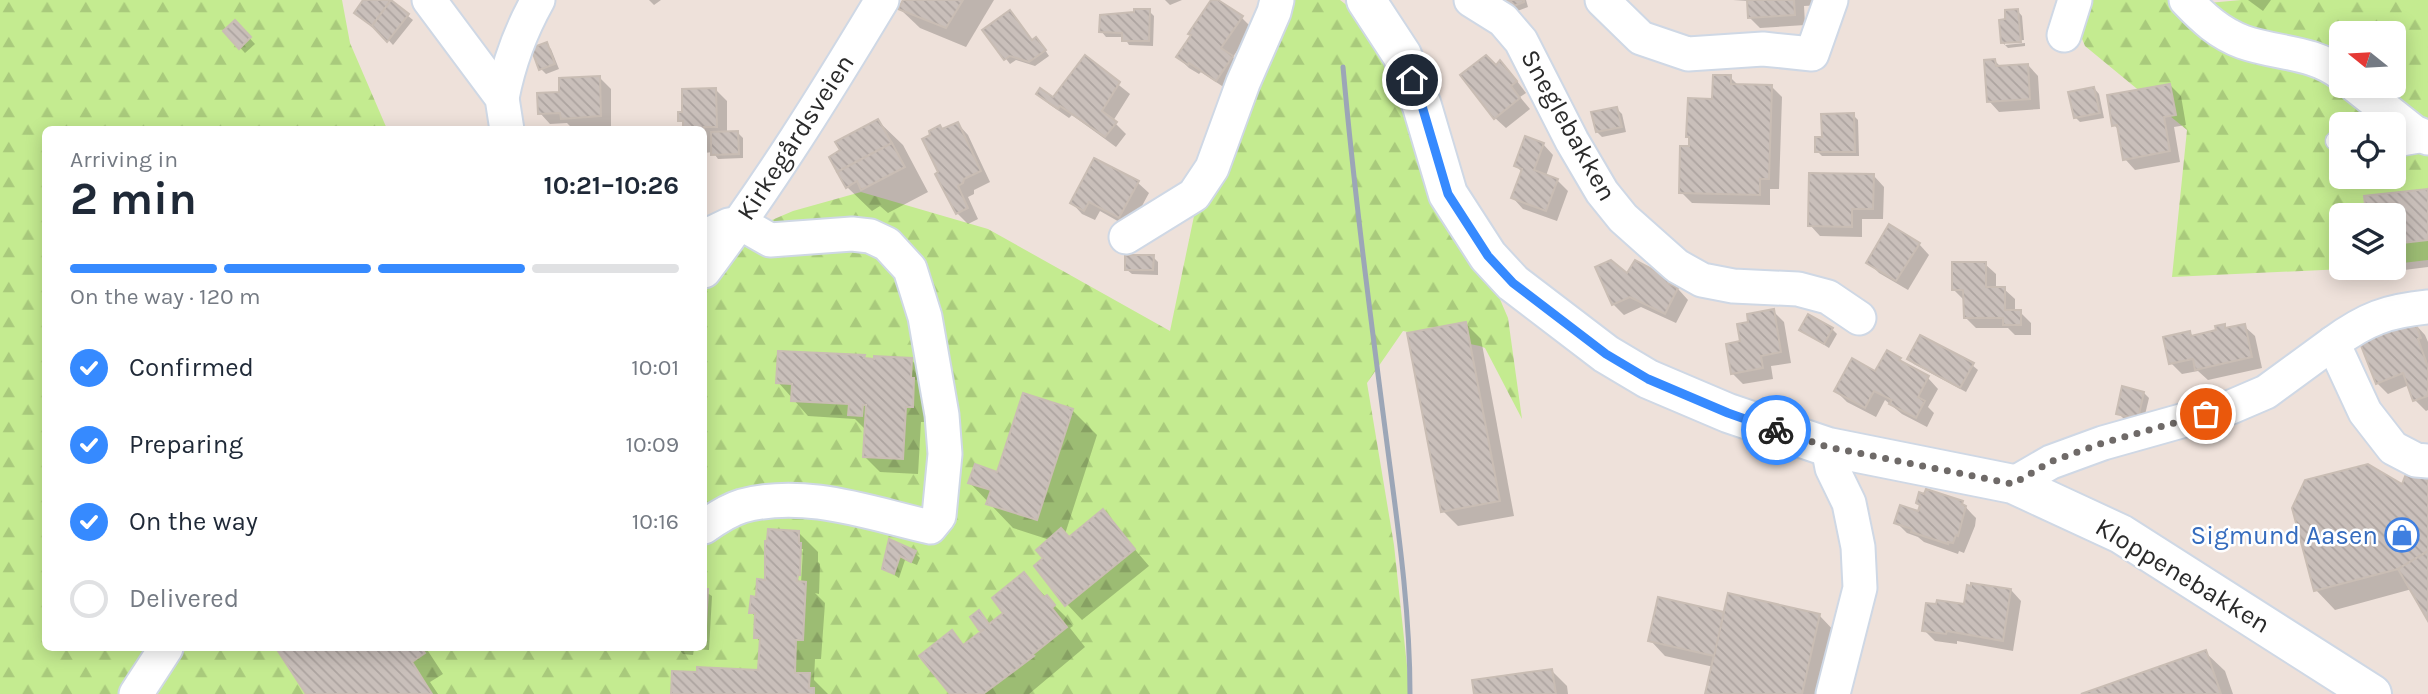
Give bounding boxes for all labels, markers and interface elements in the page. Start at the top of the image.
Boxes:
north arrow [2329,21,2406,98]
map controls [2329,21,2406,280]
street label: Sneglebakken [1514,44,1623,206]
street label: Kirkegårdsveien [730,48,861,226]
pin [1382,50,1442,110]
icon: home [1393,61,1431,99]
button: locate [2329,112,2406,189]
text: Arriving in [70,146,178,173]
text: 10:21–10:26 [543,170,679,201]
text: 2 min [70,172,197,226]
button: layers [2329,203,2406,280]
text: On the way · 120 m [70,283,261,310]
icon: check [70,349,108,387]
text: Confirmed [129,352,254,383]
text: 10:01 [631,354,679,381]
pin [2176,384,2236,444]
courier [1741,395,1811,465]
icon: bag [2187,395,2225,433]
icon: bike [1757,411,1795,449]
icon: check [70,426,108,464]
text: Preparing [129,429,243,460]
text: 10:09 [625,431,679,458]
icon: check [70,503,108,541]
text: On the way [129,506,258,537]
text: 10:16 [632,508,679,535]
street label: Kloppenebakken [2090,511,2276,640]
shop icon: Sigmund Aasen [2383,516,2421,554]
place label: Sigmund Aasen [2191,520,2378,551]
text: Delivered [129,583,239,614]

